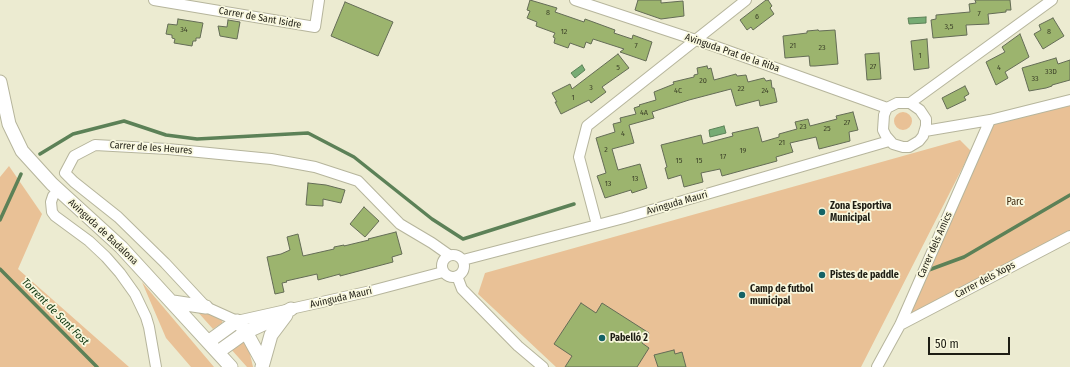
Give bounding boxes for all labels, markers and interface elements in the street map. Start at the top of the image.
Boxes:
street label: Carrer de Sant Isidre [218,5,302,31]
house number: 8 [546,8,550,18]
house number: 7 [977,9,981,19]
house number: 6 [755,12,759,22]
house number: 3,5 [944,22,954,32]
house number: 34 [180,25,188,35]
house number: 12 [561,27,567,37]
house number: 8 [1047,27,1051,37]
street label: Avinguda Prat de la Riba [683,31,781,75]
house number: 7 [634,41,638,51]
house number: 21 [790,41,796,51]
house number: 23 [818,43,826,53]
house number: 1 [918,51,922,61]
house number: 27 [870,62,876,72]
house number: 5 [616,63,620,73]
house number: 4 [997,63,1001,73]
house number: 33D [1045,67,1057,77]
house number: 33 [1031,74,1039,84]
house number: 20 [699,76,707,86]
house number: 3 [589,83,593,93]
house number: 22 [737,84,745,94]
house number: 4C [674,86,682,96]
house number: 24 [761,86,769,96]
house number: 1 [571,93,575,103]
house number: 4A [640,108,648,118]
house number: 27 [844,118,850,128]
house number: 23 [799,122,807,132]
house number: 25 [823,124,831,134]
house number: 4 [621,129,625,139]
house number: 21 [779,138,785,148]
street label: Carrer de les Heures [109,139,193,157]
house number: 2 [604,145,608,155]
house number: 19 [739,146,747,156]
house number: 17 [720,152,726,162]
house number: 15 [676,156,682,166]
house number: 15 [696,156,702,166]
house number: 13 [632,174,638,184]
house number: 13 [605,179,611,189]
street label: Avinguda Mauri [645,189,709,217]
park label: Parc [1006,196,1024,208]
street label: Avinguda de Badalona [66,197,140,267]
place label: Zona Esportiva Municipal [830,200,891,224]
marker: Zona Esportiva Municipal [817,207,827,217]
street label: Carrer dels Amics [915,210,955,280]
street label: Carrer dels Xops [953,259,1017,301]
place label: Pistes de paddle [830,269,899,281]
marker: Pistes de paddle [817,270,827,280]
water label: Torrent de Sant Fost [19,276,91,348]
place label: Camp de futbol municipal [750,283,813,306]
street label: Avinguda Mauri [309,285,373,311]
marker: Camp de futbol municipal [737,290,747,300]
scale bar [930,329,1012,355]
place label: Pabelló 2 [610,332,648,344]
marker: Pabelló 2 [597,333,607,343]
text: 50 m [935,337,959,351]

